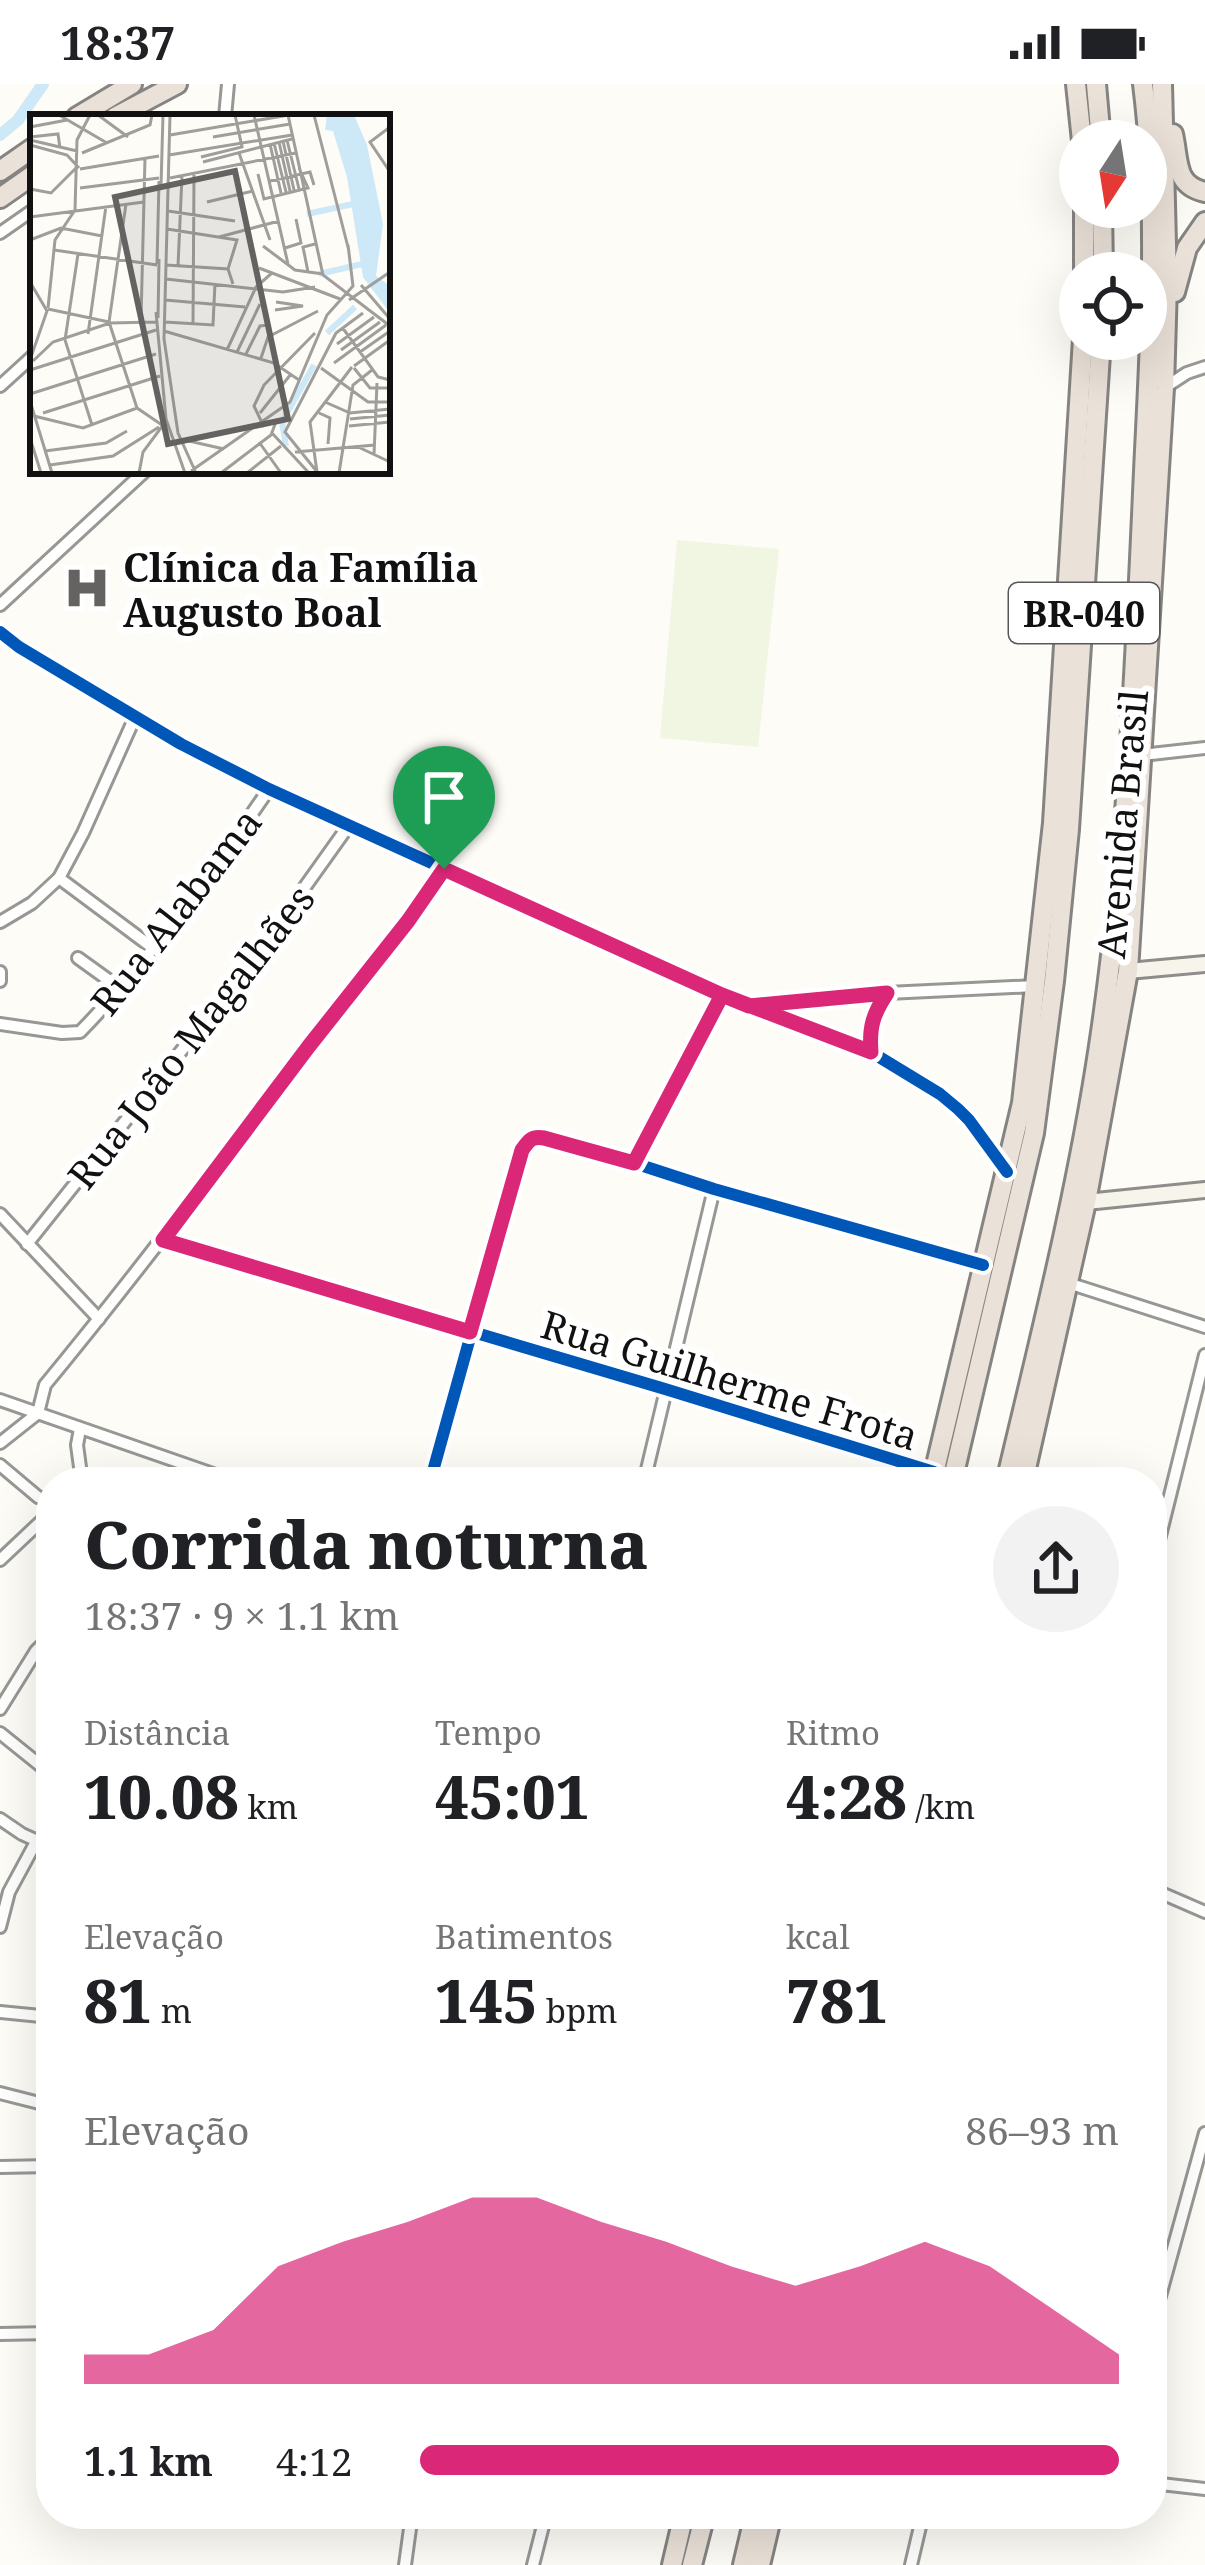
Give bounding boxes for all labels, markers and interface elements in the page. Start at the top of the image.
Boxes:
text: 18:37 [60,12,175,73]
inset map [30,114,390,474]
north arrow [1059,120,1167,228]
map controls [1059,120,1167,360]
button: locate [1059,252,1167,360]
place label: Clínica da Família Augusto Boal [123,540,478,638]
hospital icon: Clínica da Família Augusto Boal [62,563,112,613]
road number: BR-040 [1009,583,1159,643]
street label: Avenida Brasil [1083,687,1159,961]
pin [393,746,495,869]
icon: arrive [411,764,477,830]
street label: Rua Alabama [78,797,272,1025]
street label: Rua João Magalhães [55,873,325,1199]
street label: Rua Guilherme Frota [535,1296,925,1462]
text: Corrida noturna [84,1498,649,1588]
button: share [993,1506,1119,1632]
text: 18:37 · 9 × 1.1 km [84,1588,399,1641]
text: Distância [84,1710,230,1755]
text: Tempo [435,1710,542,1755]
text: Ritmo [786,1710,880,1755]
text: 10.08 [84,1755,239,1837]
text: 45:01 [435,1755,590,1837]
text: 4:28 [786,1755,907,1837]
text: km [239,1784,298,1829]
text: /km [907,1784,975,1829]
text: Elevação [84,1914,224,1959]
text: Batimentos [435,1914,613,1959]
text: kcal [786,1914,850,1959]
text: 81 [84,1959,152,2041]
text: 145 [435,1959,537,2041]
text: 781 [786,1959,888,2041]
text: m [152,1988,192,2033]
text: bpm [537,1988,617,2033]
text: Elevação [84,2103,249,2156]
text: 86–93 m [965,2103,1119,2156]
text: 1.1 km [84,2434,213,2487]
text: 4:12 [276,2434,353,2487]

